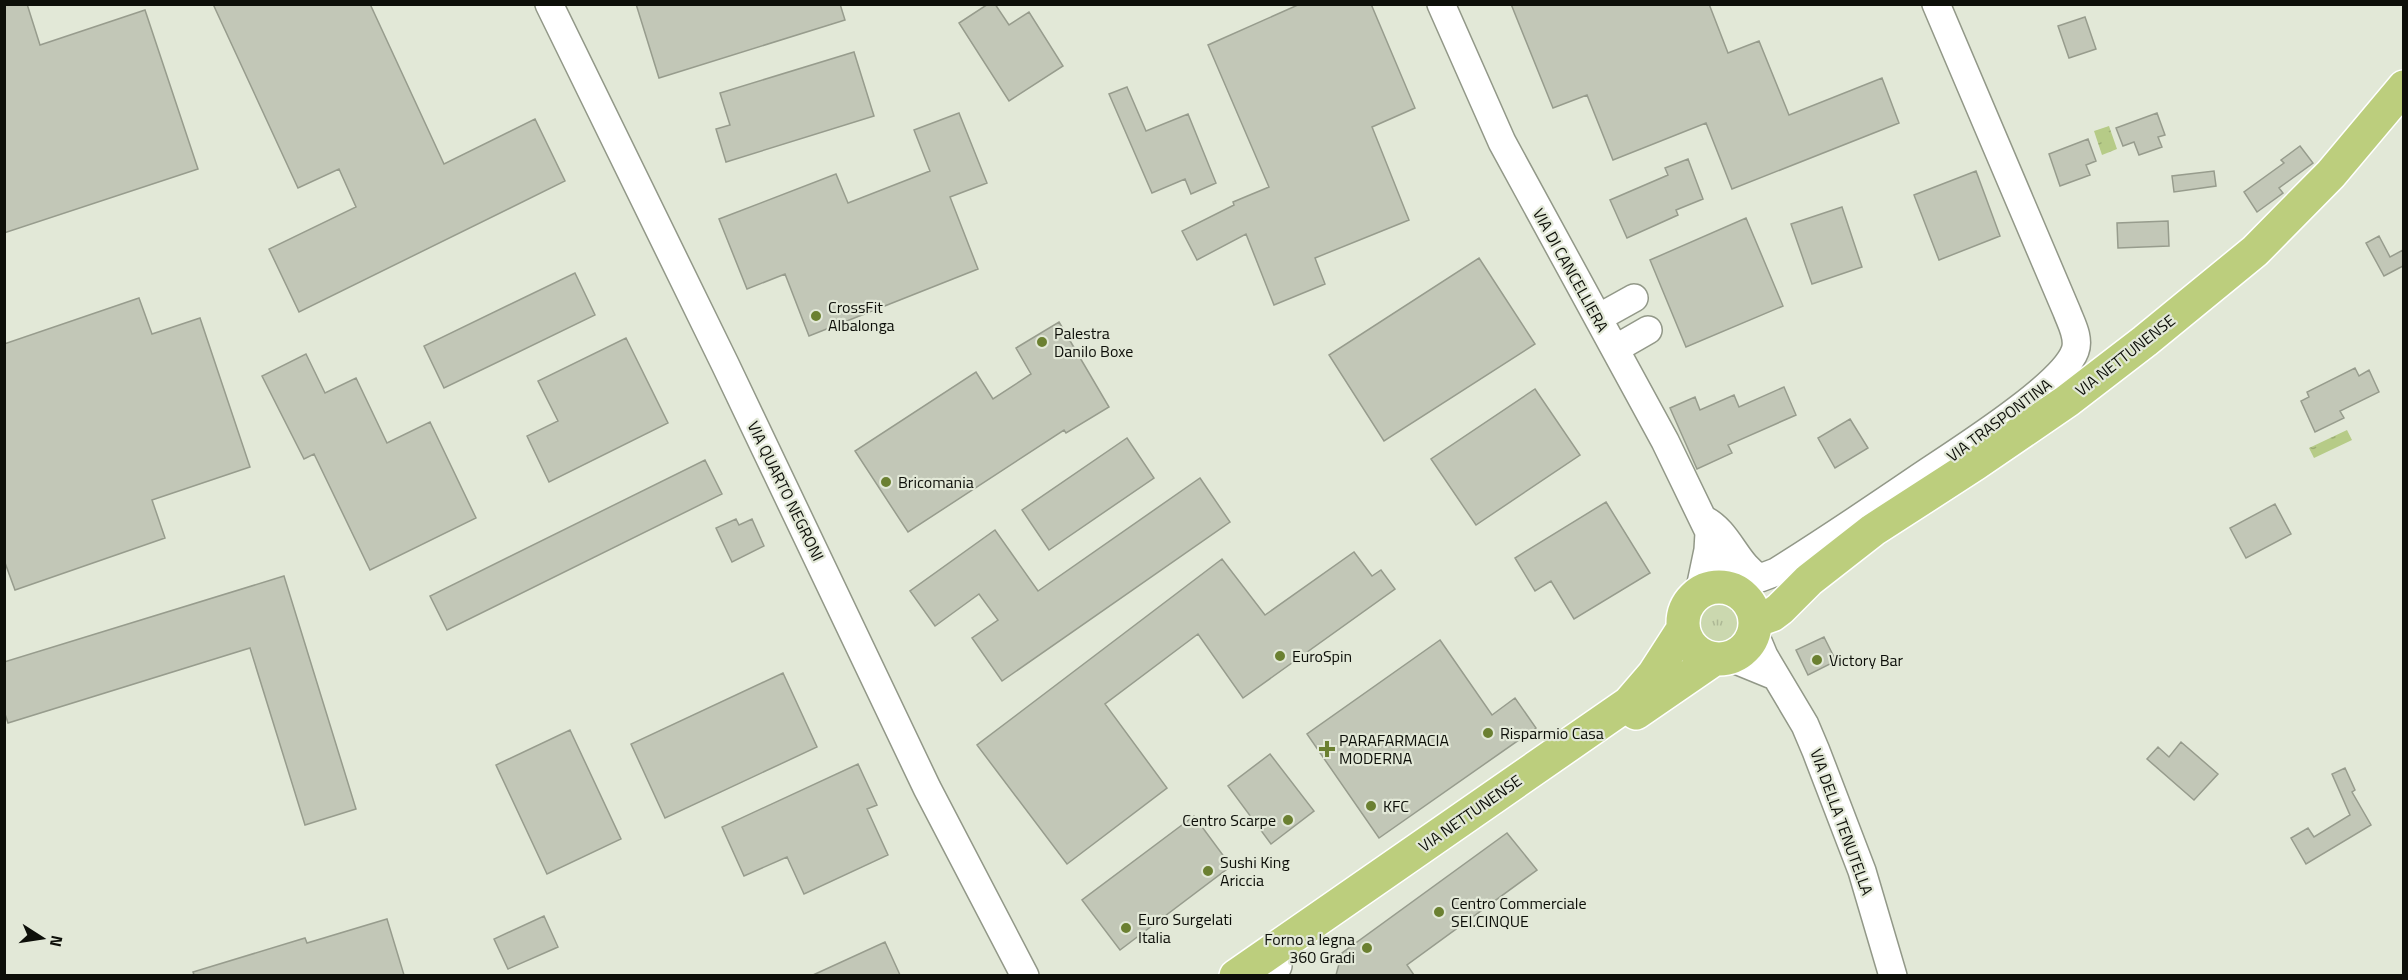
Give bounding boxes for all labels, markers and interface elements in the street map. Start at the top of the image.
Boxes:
street label: VIA DI CANCELLIERA [1527,204,1615,337]
place label: CrossFit Albalonga [828,295,895,337]
street label: VIA NETTUNENSE [2070,308,2180,402]
marker: CrossFit Albalonga [809,309,823,323]
place label: Palestra Danilo Boxe [1054,321,1133,363]
marker: Palestra Danilo Boxe [1035,335,1049,349]
street label: VIA TRASPONTINA [1941,372,2057,468]
street label: VIA QUARTO NEGRONI [742,417,830,565]
place label: Bricomania [898,470,974,494]
marker: Bricomania [879,475,893,489]
place label: EuroSpin [1292,644,1352,668]
place label: Victory Bar [1829,648,1904,672]
marker: EuroSpin [1273,649,1287,663]
marker: Victory Bar [1810,653,1824,667]
place label: Risparmio Casa [1500,721,1604,745]
marker: Risparmio Casa [1481,726,1495,740]
place label: PARAFARMACIA MODERNA [1339,728,1449,770]
marker: PARAFARMACIA MODERNA [1320,742,1334,756]
street label: VIA DELLA TENUTELLA [1804,745,1880,899]
street label: VIA NETTUNENSE [1414,768,1527,858]
place label: KFC [1383,794,1409,818]
marker: KFC [1364,799,1378,813]
place label: Centro Scarpe [1182,808,1276,832]
marker: Centro Scarpe [1281,813,1295,827]
place label: Sushi King Ariccia [1220,850,1290,892]
marker: Sushi King Ariccia [1201,864,1215,878]
place label: Centro Commerciale SEI.CINQUE [1451,891,1587,933]
marker: Centro Commerciale SEI.CINQUE [1432,905,1446,919]
place label: Euro Surgelati Italia [1138,907,1232,949]
north arrow [12,908,72,968]
marker: Euro Surgelati Italia [1119,921,1133,935]
place label: Forno a legna 360 Gradi [1264,927,1355,969]
text: N [44,933,70,949]
marker: Forno a legna 360 Gradi [1360,941,1374,955]

